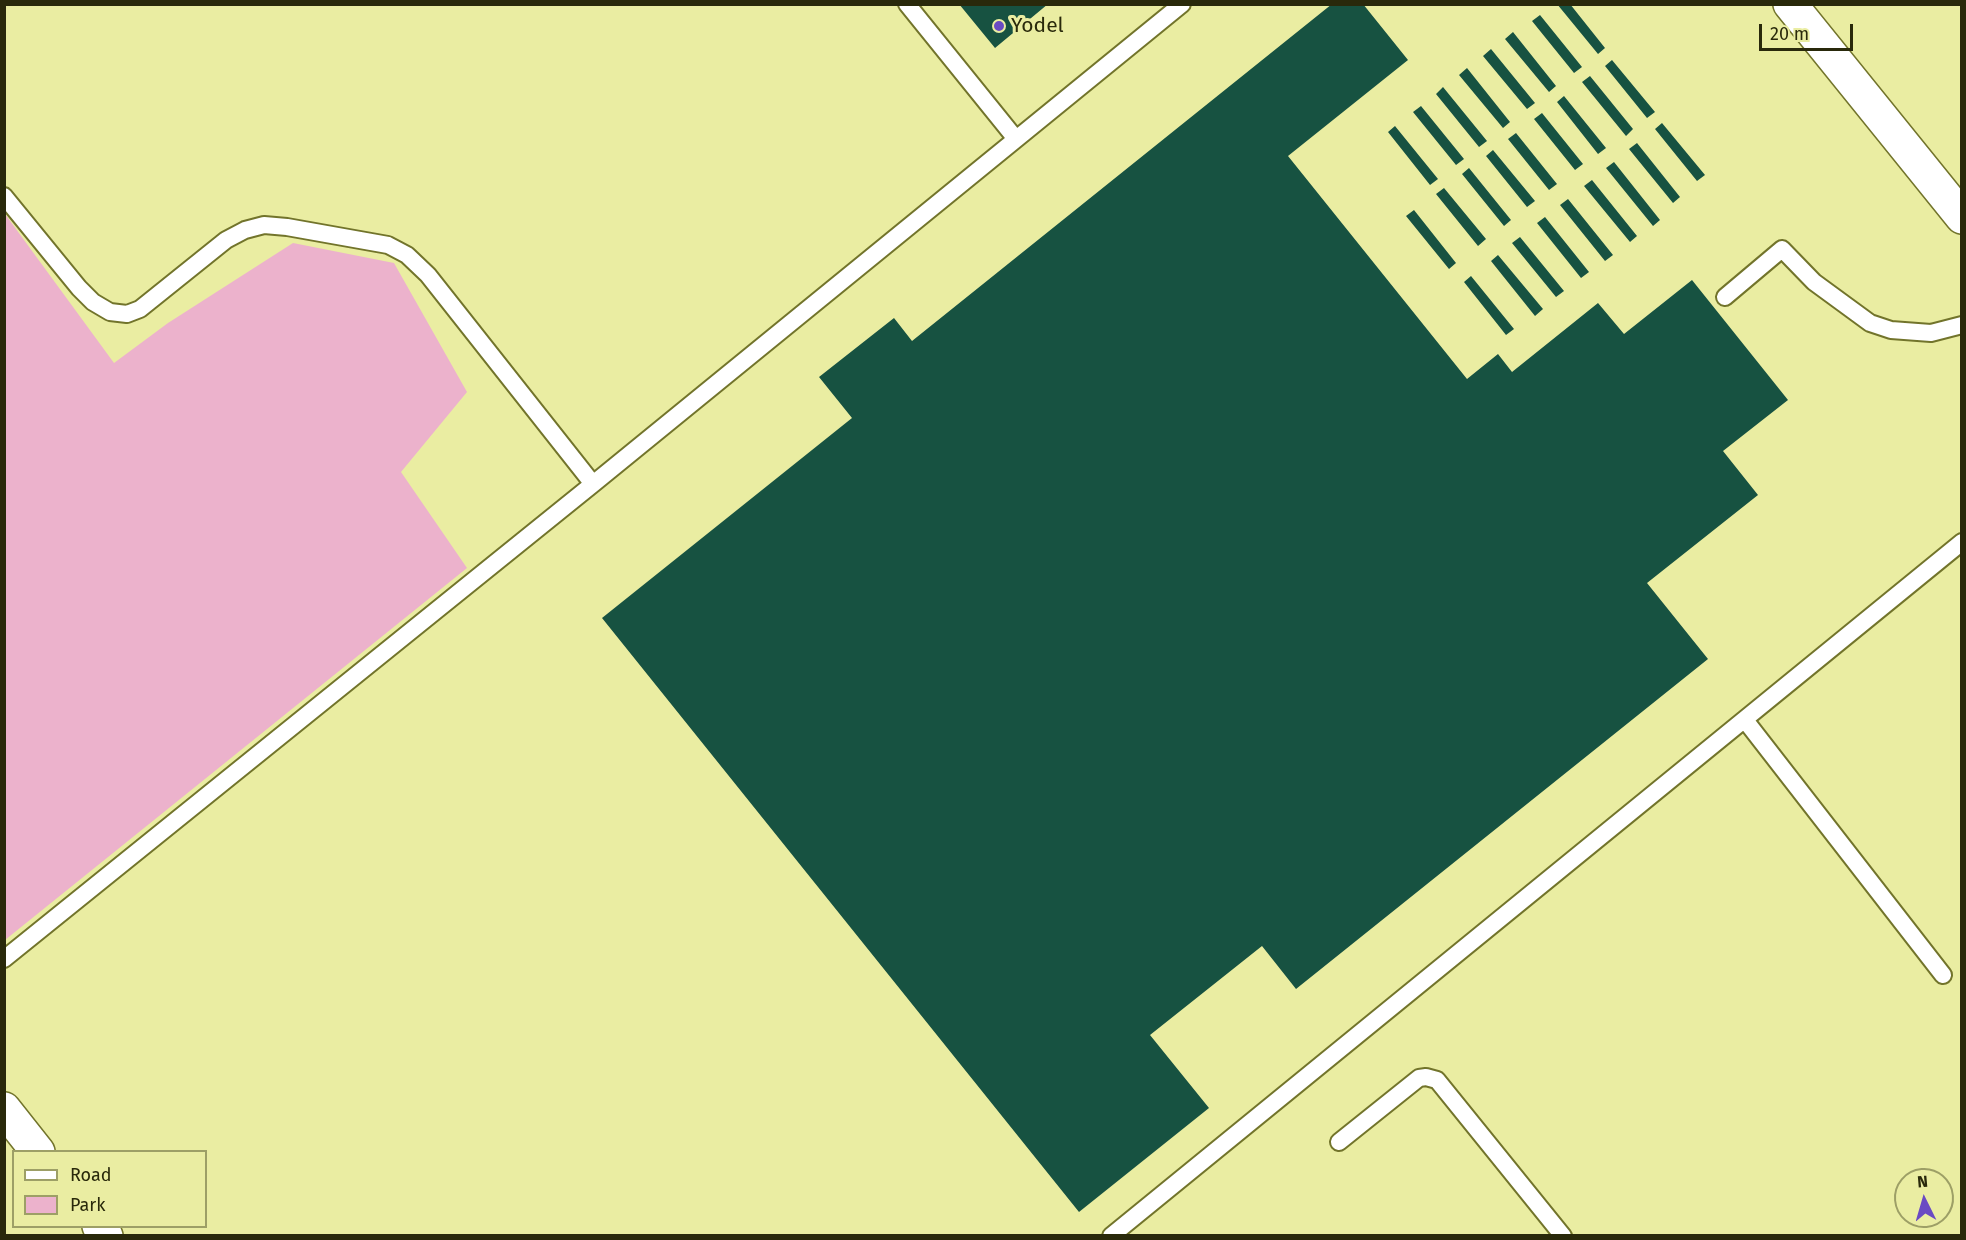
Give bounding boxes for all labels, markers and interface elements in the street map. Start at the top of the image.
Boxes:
scale bar [1762,12,1856,50]
place label: Yodel [1011,13,1064,39]
marker: Yodel [992,19,1006,33]
text: 20 m [1770,23,1809,45]
legend [12,1150,207,1228]
text: Road [70,1164,112,1186]
north arrow [1894,1168,1954,1228]
text: N [1916,1172,1929,1191]
text: Park [70,1194,105,1216]

